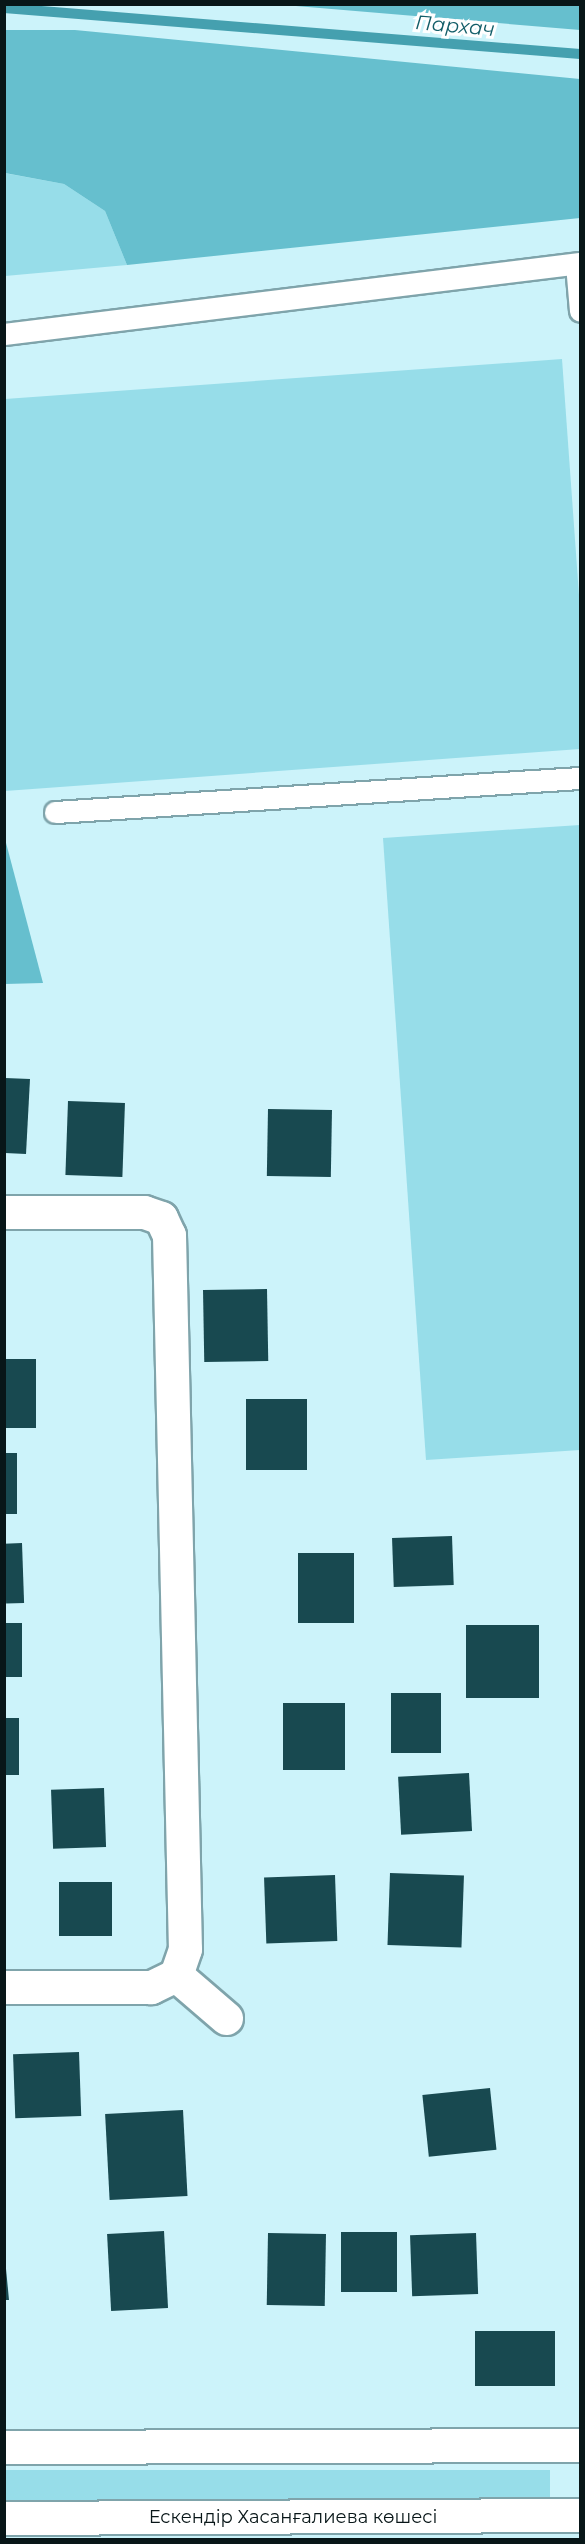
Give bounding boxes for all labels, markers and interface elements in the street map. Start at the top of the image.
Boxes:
water label: Пархач [414,11,496,41]
street label: Ескендір Хасанғалиева көшесі [149,2506,437,2528]

